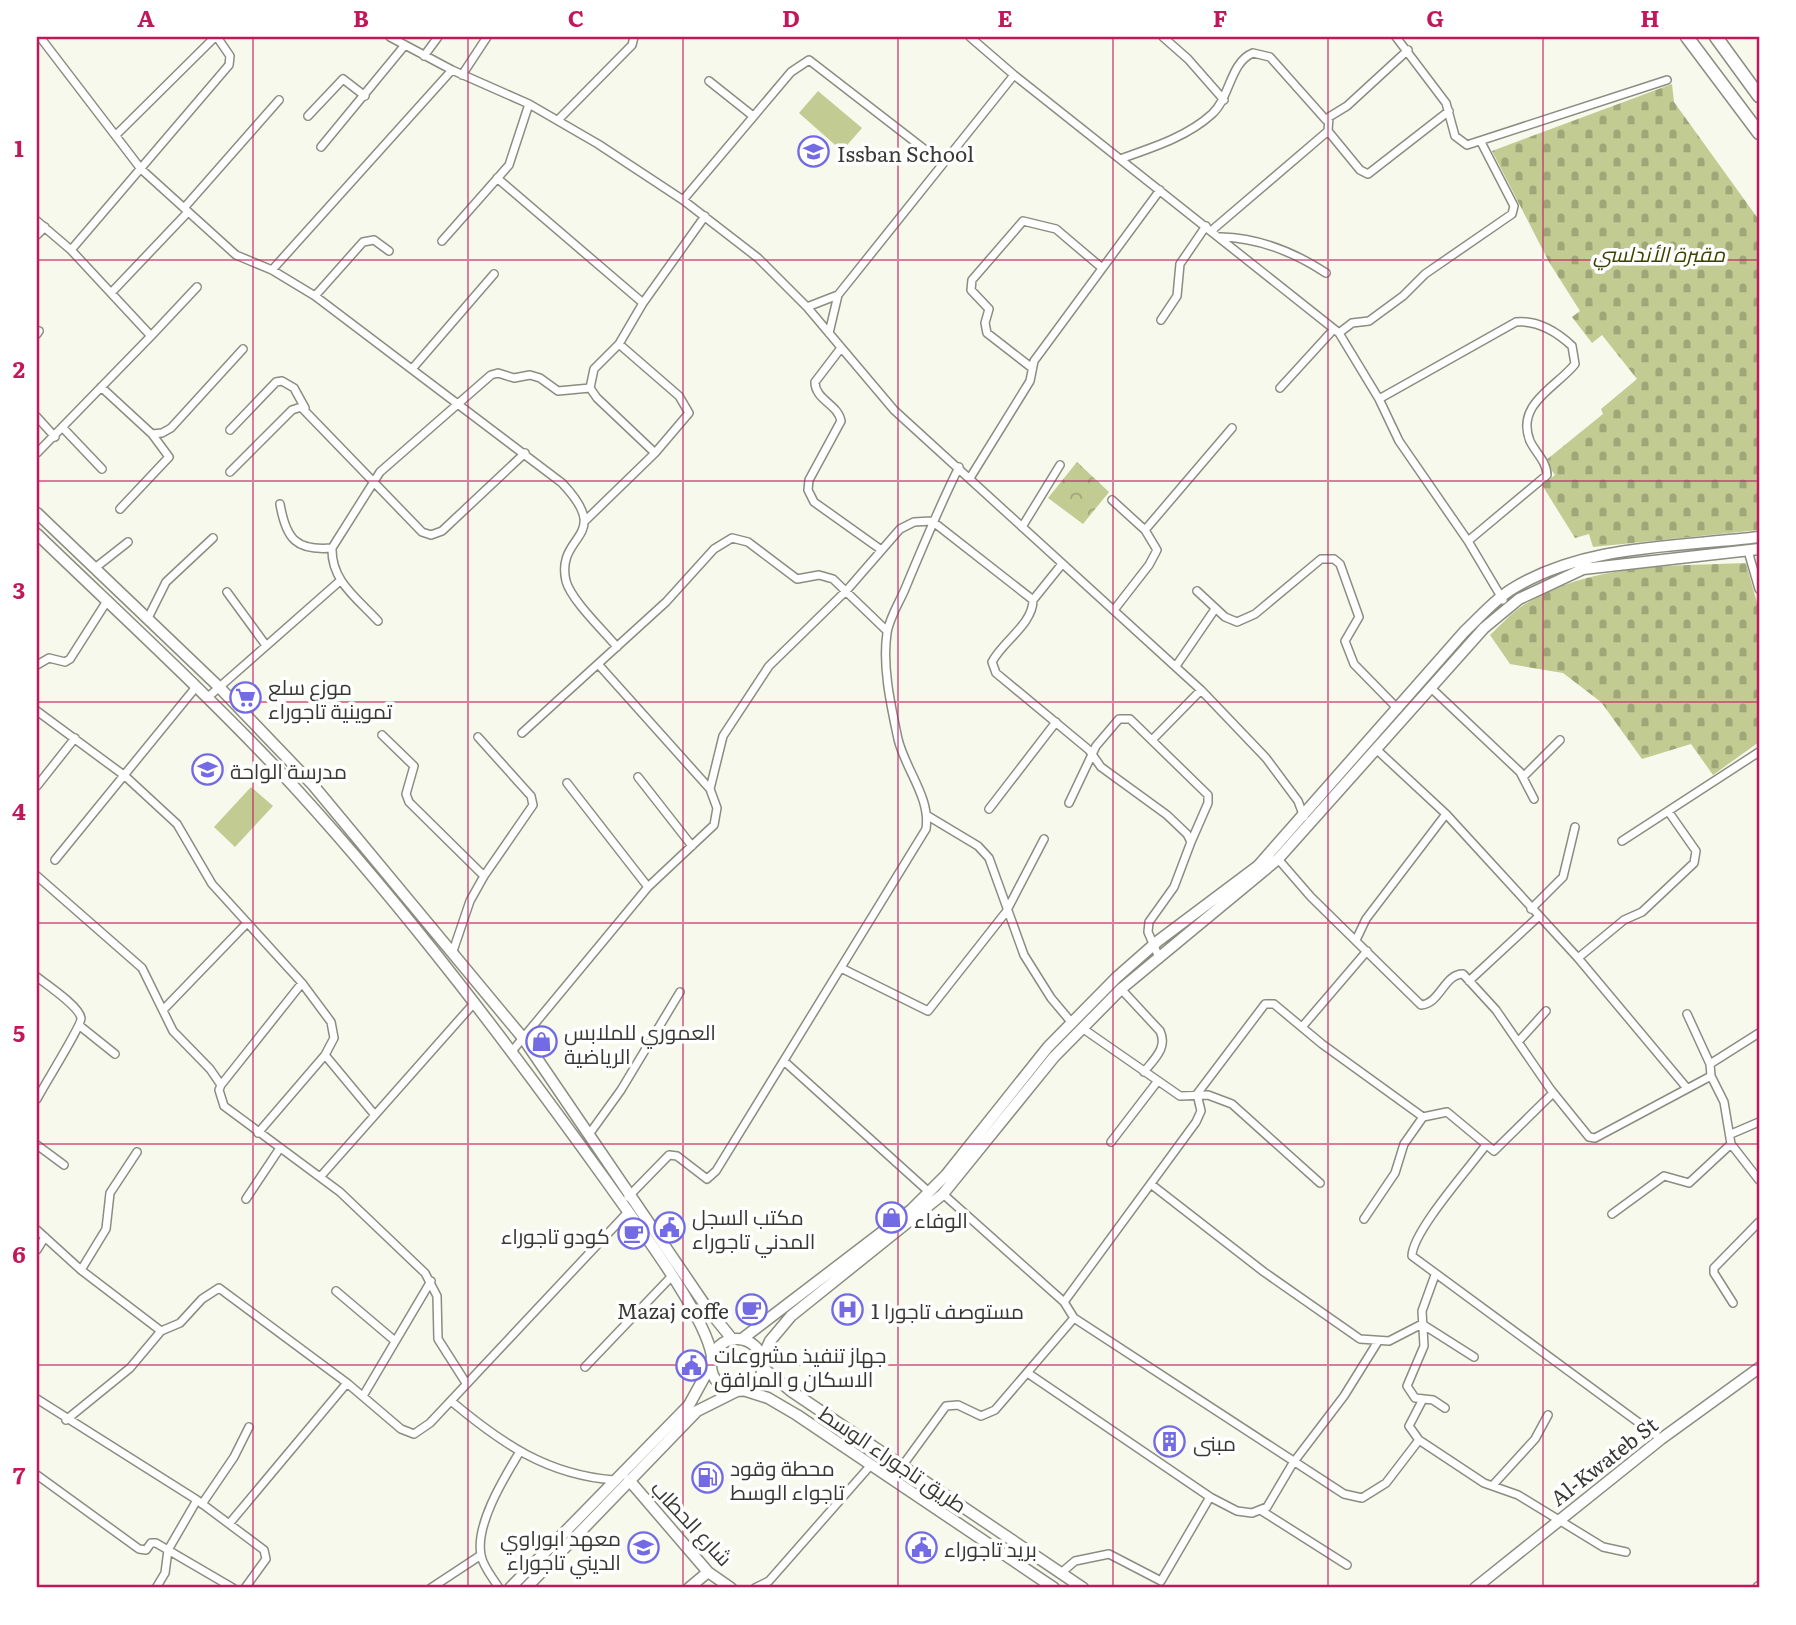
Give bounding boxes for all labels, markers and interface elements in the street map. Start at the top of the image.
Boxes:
text: A [137,0,155,34]
text: B [353,0,369,34]
text: C [568,0,584,34]
text: D [782,0,800,34]
text: E [997,0,1013,34]
text: F [1213,0,1228,34]
text: G [1426,0,1444,34]
text: H [1640,0,1660,34]
text: 1 [14,130,24,164]
school or university icon: Issban School [797,135,831,169]
place label: Issban School [837,137,974,168]
park label: مقبرة الأندلسي [1593,237,1726,271]
text: 2 [13,351,25,385]
text: 3 [13,572,25,606]
place label: موزع سلع تموينية تاجوراء [268,670,393,725]
supermarket icon: موزع سلع تموينية تاجوراء [228,680,262,714]
school or university icon: مدرسة الواحة [190,752,224,786]
place label: مدرسة الواحة [230,754,347,785]
text: 4 [12,793,26,827]
text: 5 [13,1015,25,1049]
place label: العموري للملابس الرياضية [564,1015,716,1070]
shop icon: العموري للملابس الرياضية [524,1025,558,1059]
place label: مكتب السجل المدني تاجوراء [692,1200,815,1258]
shop icon: الوفاء [874,1201,908,1235]
place label: الوفاء [914,1203,968,1234]
public building icon: مكتب السجل المدني تاجوراء [652,1210,686,1244]
cafe icon: كودو تاجوراء [616,1217,650,1251]
place label: كودو تاجوراء [501,1219,610,1250]
text: 6 [12,1236,26,1270]
cafe icon: Mazaj coffe [735,1292,769,1326]
hospital icon: مستوصف تاجورا 1 [831,1292,865,1326]
place label: Mazaj coffe [617,1294,729,1325]
place label: مستوصف تاجورا 1 [871,1294,1024,1325]
place label: جهاز تنفيذ مشروعات الاسكان و المرافق [714,1338,886,1393]
public building icon: جهاز تنفيذ مشروعات الاسكان و المرافق [674,1348,708,1382]
street label: طريق تاجوراء الوسط [814,1397,974,1519]
street label: Al-Kwateb St [1543,1408,1664,1512]
building icon: مبنى [1153,1424,1187,1458]
place label: مبنى [1193,1426,1236,1457]
place label: محطة وقود تاجواء الوسط [730,1451,845,1506]
text: 7 [13,1457,26,1491]
fuel station icon: محطة وقود تاجواء الوسط [690,1461,724,1495]
street label: شارع الحطاب [644,1472,741,1573]
place label: معهد ابوراوي الديني تاجوراء [500,1521,621,1579]
public building icon: بريد تاجوراء [904,1530,938,1564]
school or university icon: معهد ابوراوي الديني تاجوراء [627,1531,661,1565]
place label: بريد تاجوراء [944,1532,1037,1563]

